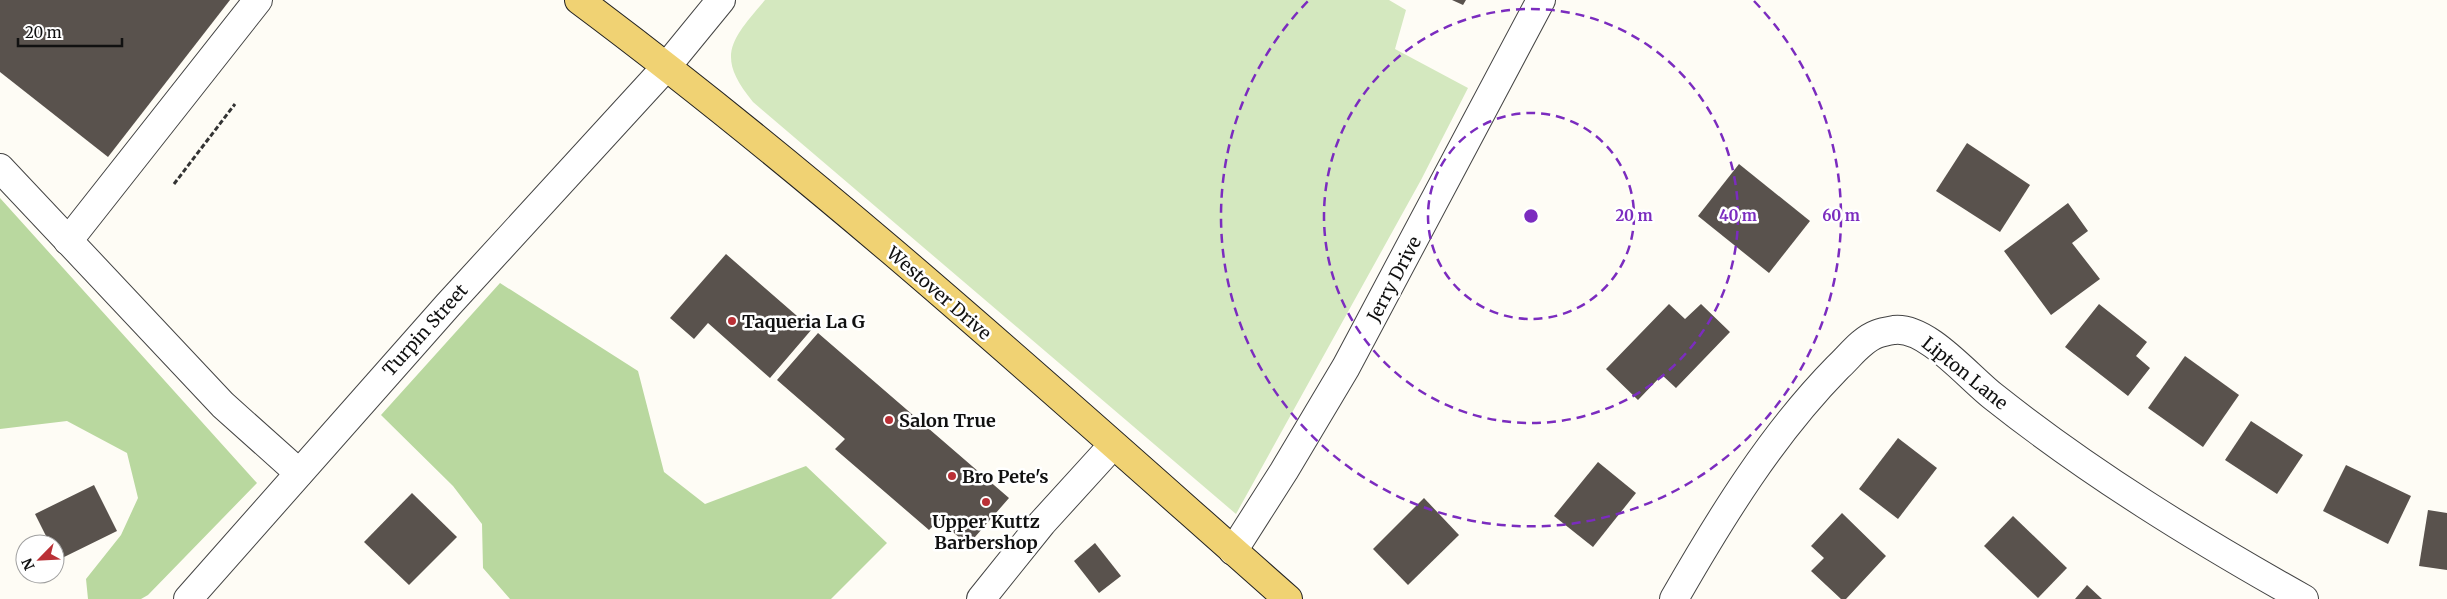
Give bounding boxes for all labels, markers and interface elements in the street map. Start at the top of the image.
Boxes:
scale bar [18,15,121,47]
text: 20 m [25,23,62,42]
text: 20 m [1615,206,1653,225]
text: 40 m [1719,206,1757,225]
text: 60 m [1822,206,1860,225]
centre of rings [1522,207,1540,225]
street label: Jerry Drive [1361,232,1426,327]
street label: Westover Drive [881,241,996,345]
street label: Turpin Street [378,279,472,381]
place label: Taqueria La G [742,310,865,333]
marker: Taqueria La G [726,315,738,327]
street label: Lipton Lane [1917,331,2013,415]
place label: Salon True [899,409,996,432]
marker: Salon True [883,414,895,426]
place label: Bro Pete's [962,465,1049,488]
marker: Bro Pete's [946,470,958,482]
marker: Upper Kuttz Barbershop [980,496,992,508]
place label: Upper Kuttz Barbershop [932,510,1040,554]
north arrow [15,534,65,584]
text: N [18,556,39,573]

